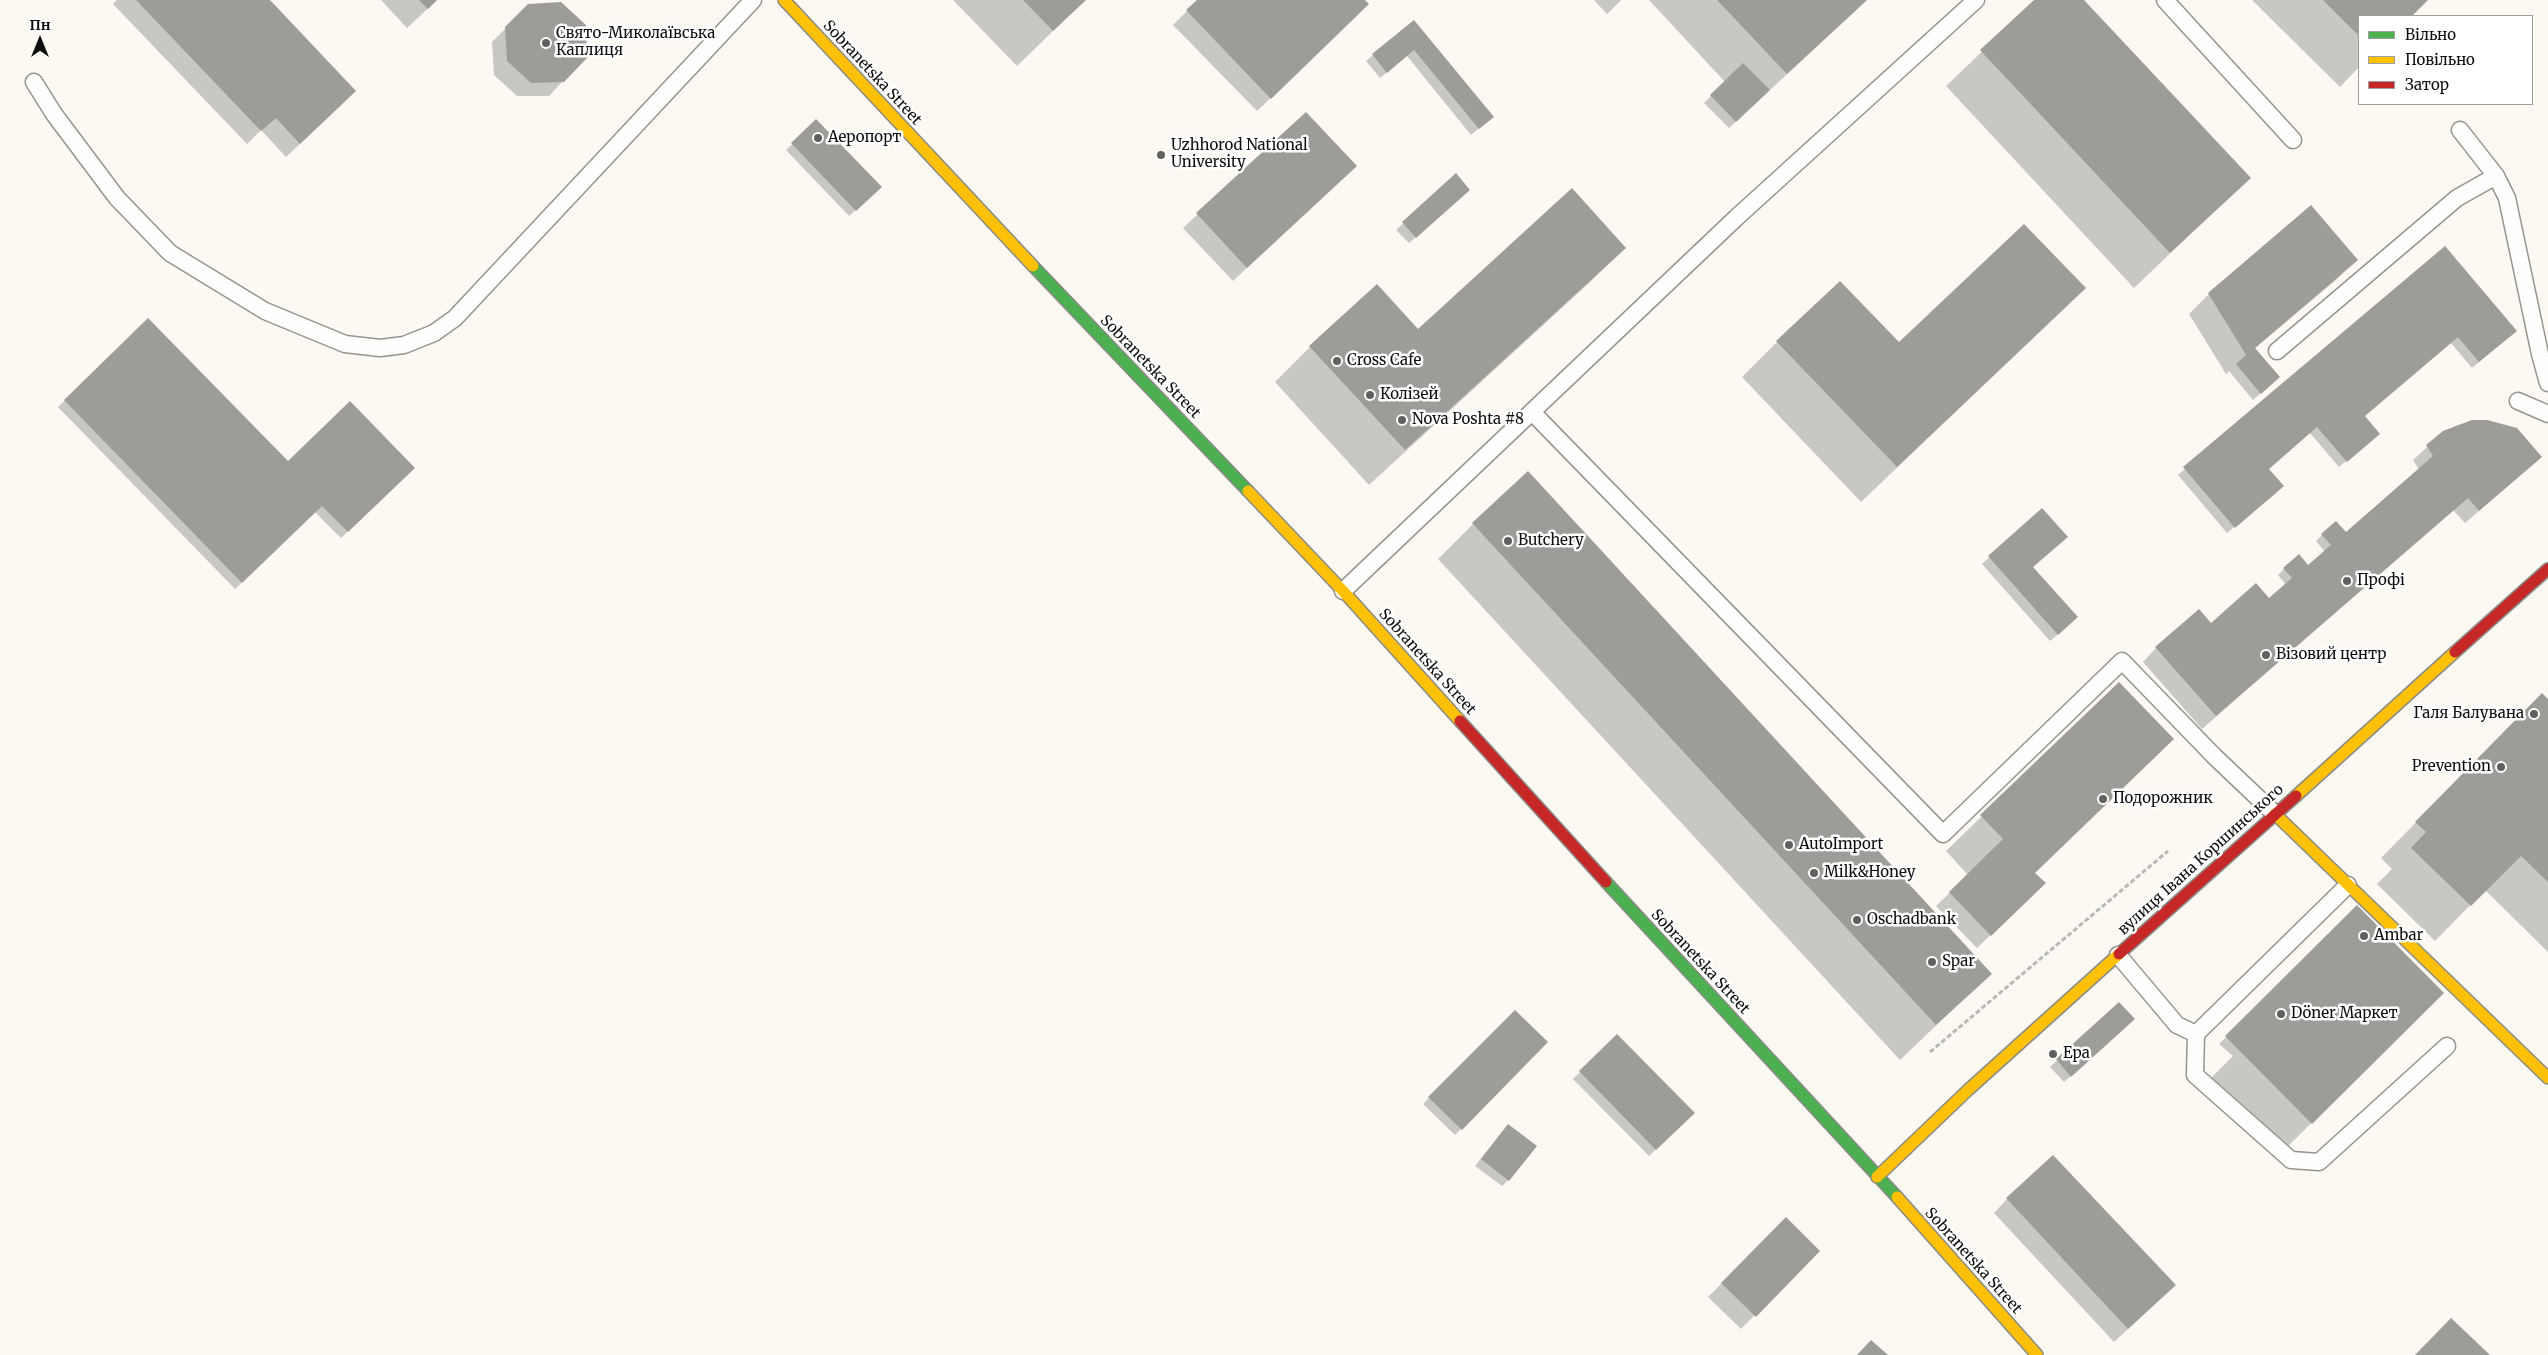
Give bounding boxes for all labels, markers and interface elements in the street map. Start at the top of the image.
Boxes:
north arrow [15,15,65,65]
legend [2358,15,2533,105]
text: Пн [29,16,51,34]
street label: Sobranetska Street [819,17,925,129]
place label: Свято-Миколаївська Каплиця [556,25,715,60]
text: Вільно [2405,25,2456,44]
marker: Свято-Миколаївська Каплиця [540,37,552,49]
text: Повільно [2405,50,2475,69]
text: Затор [2405,75,2449,94]
place label: Аеропорт [828,129,901,147]
marker: Аеропорт [812,132,824,144]
place label: Uzhhorod National University [1171,137,1308,172]
marker: Uzhhorod National University [1155,149,1167,161]
street label: Sobranetska Street [1096,312,1204,422]
place label: Cross Cafe [1347,352,1421,370]
marker: Cross Cafe [1331,355,1343,367]
place label: Колізей [1380,386,1439,404]
marker: Колізей [1364,389,1376,401]
place label: Nova Poshta #8 [1412,411,1524,429]
marker: Nova Poshta #8 [1396,414,1408,426]
place label: Butchery [1518,532,1584,550]
marker: Butchery [1502,535,1514,547]
place label: Профі [2357,572,2405,590]
marker: Профі [2341,575,2353,587]
street label: Sobranetska Street [1375,605,1479,719]
place label: Візовий центр [2276,646,2386,664]
marker: Візовий центр [2260,649,2272,661]
place label: Галя Балувана [2413,705,2524,723]
marker: Галя Балувана [2528,708,2540,720]
place label: Prevention [2412,758,2491,776]
marker: Prevention [2495,761,2507,773]
street label: вулиця Івана Коршинського [2115,781,2287,939]
place label: Подорожник [2113,790,2213,808]
marker: Подорожник [2097,793,2109,805]
place label: AutoImport [1799,836,1883,854]
marker: AutoImport [1783,839,1795,851]
place label: Milk&Honey [1824,864,1916,882]
marker: Milk&Honey [1808,867,1820,879]
street label: Sobranetska Street [1647,906,1753,1018]
place label: Oschadbank [1867,911,1956,929]
marker: Oschadbank [1851,914,1863,926]
place label: Ambar [2374,927,2423,945]
marker: Ambar [2358,930,2370,942]
place label: Spar [1942,953,1975,971]
marker: Spar [1926,956,1938,968]
place label: Döner Маркет [2291,1005,2398,1023]
marker: Döner Маркет [2275,1008,2287,1020]
place label: Ера [2063,1045,2090,1063]
marker: Ера [2047,1048,2059,1060]
street label: Sobranetska Street [1921,1204,2025,1318]

